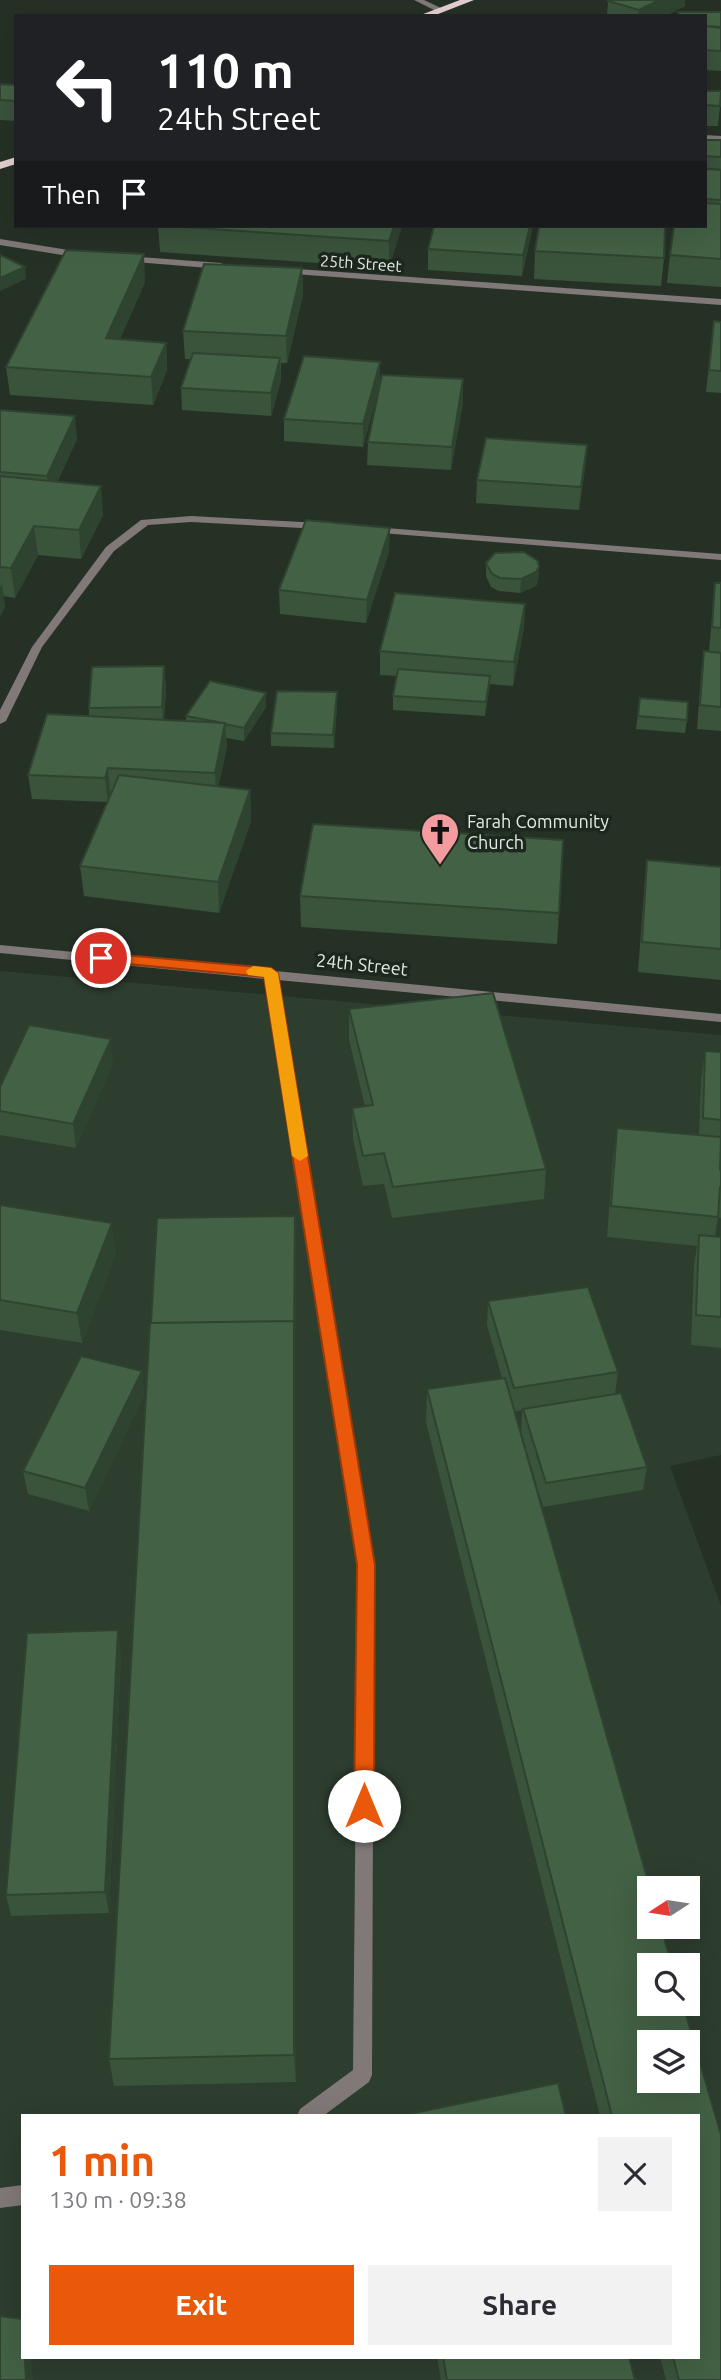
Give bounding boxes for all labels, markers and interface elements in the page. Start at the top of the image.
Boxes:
icon: left [42,42,133,133]
text: 110 m [157,42,294,97]
text: 24th Street [157,100,321,136]
icon: arrive [115,175,153,213]
text: Then [42,180,101,209]
street label: 25th Street [320,251,403,275]
church icon: Farah Community Church [419,811,461,866]
place label: Farah Community Church [467,811,609,852]
pin [71,928,131,988]
icon: arrive [82,939,120,977]
street label: 24th Street [315,949,409,979]
position arrow [327,1769,401,1843]
north arrow [637,1876,700,1939]
map controls [637,1876,700,2093]
button: search [637,1953,700,2016]
button: layers [637,2030,700,2093]
text: 1 min [49,2137,155,2184]
button: close [598,2137,672,2211]
text: 130 m · 09:38 [49,2187,187,2212]
button: Exit [49,2265,354,2345]
button: Share [368,2265,672,2345]

